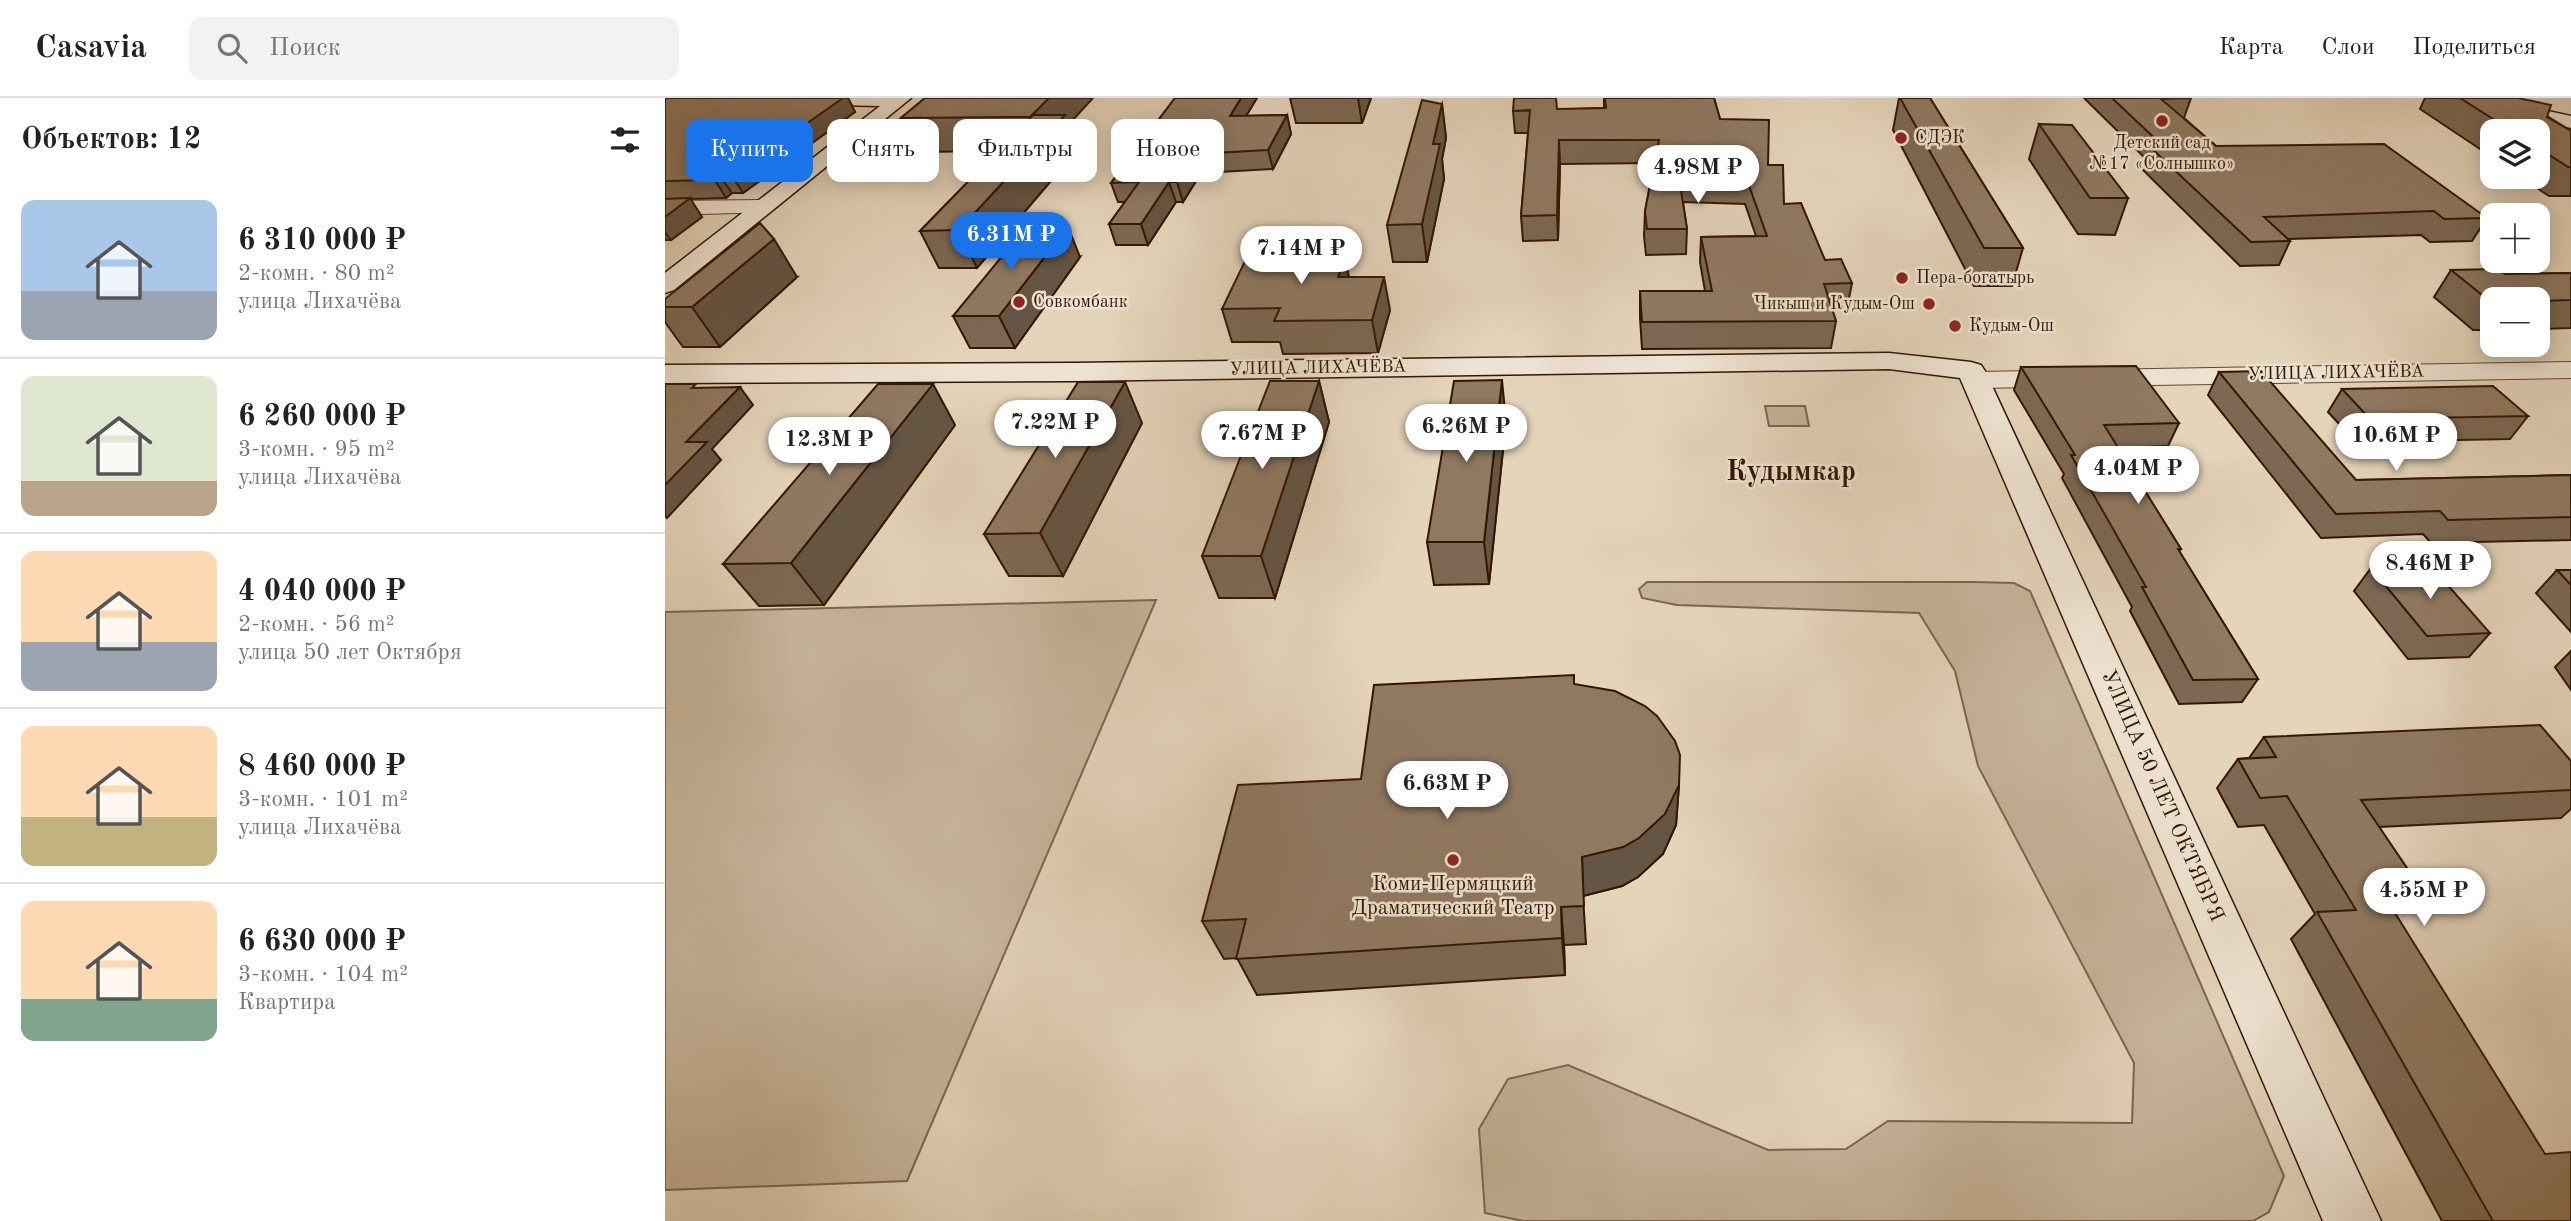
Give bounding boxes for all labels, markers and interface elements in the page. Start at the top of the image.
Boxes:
search box [189,17,679,80]
icon: search [213,29,251,67]
text: Casavia [35,32,147,65]
text: Поиск [269,35,341,61]
text: Карта [2219,36,2284,60]
text: Слои [2322,36,2375,60]
text: Поделиться [2413,36,2536,60]
marker: Детский сад №17 «Солнышко» [2154,113,2170,129]
chip: Купить [686,119,813,182]
chip: Снять [827,119,939,182]
chip: Фильтры [953,119,1097,182]
chip: Новое [1111,119,1224,182]
map controls [2480,119,2550,357]
button: layers [2480,119,2550,189]
icon: filters [606,121,644,159]
text: Объектов: 12 [21,125,201,155]
place label: СДЭК [1915,129,1965,147]
marker: СДЭК [1893,130,1909,146]
place label: Детский сад №17 «Солнышко» [2090,134,2234,173]
pin: 4.98M ₽ [1633,146,1763,205]
text: 4.98M ₽ [1653,156,1743,179]
button: + [2480,203,2550,273]
pin: 6.31M ₽ [946,212,1076,272]
text: 6.31M ₽ [966,223,1056,246]
text: 6 310 000 ₽ [238,226,406,256]
pin: 7.14M ₽ [1236,226,1366,286]
icon: home [77,228,161,312]
text: 7.14M ₽ [1256,237,1346,260]
text: 2-комн. · 80 m² [238,262,395,285]
place label: Пера-богатырь [1916,269,2035,287]
marker: Пера-богатырь [1894,270,1910,286]
button: − [2480,287,2550,357]
text: улица Лихачёва [238,290,401,313]
place label: Совкомбанк [1033,293,1128,311]
marker: Совкомбанк [1011,294,1027,310]
place label: Чикыш и Кудым-Ош [1754,295,1915,313]
marker: Чикыш и Кудым-Ош [1921,296,1937,312]
place label: Кудым-Ош [1969,317,2054,335]
marker: Кудым-Ош [1947,318,1963,334]
street label: УЛИЦА ЛИХАЧЁВА [1229,354,1407,379]
street label: УЛИЦА ЛИХАЧЁВА [2247,359,2425,384]
pin: 7.22M ₽ [990,400,1120,460]
text: 6 260 000 ₽ [238,402,406,432]
icon: home [77,404,161,488]
pin: 6.26M ₽ [1401,404,1531,464]
text: 7.22M ₽ [1010,411,1100,434]
pin: 7.67M ₽ [1197,412,1327,471]
pin: 10.6M ₽ [2331,414,2461,473]
text: 6.26M ₽ [1421,415,1511,438]
pin: 12.3M ₽ [764,418,894,477]
text: 7.67M ₽ [1217,422,1307,445]
text: 10.6M ₽ [2351,424,2441,447]
text: 12.3M ₽ [784,428,874,451]
text: 3-комн. · 95 m² [238,438,395,461]
pin: 4.04M ₽ [2073,446,2203,506]
text: 4.04M ₽ [2093,457,2183,480]
district label: Кудымкар [1726,458,1856,487]
text: улица Лихачёва [238,466,401,489]
pin: 8.46M ₽ [2365,542,2495,601]
text: 8.46M ₽ [2385,552,2475,575]
text: 4 040 000 ₽ [238,577,406,607]
icon: home [77,579,161,663]
text: 2-комн. · 56 m² [238,613,395,636]
text: улица 50 лет Октября [238,641,462,664]
street label: УЛИЦА 50 ЛЕТ ОКТЯБРЯ [2097,667,2227,925]
text: 8 460 000 ₽ [238,752,406,782]
icon: home [77,754,161,838]
pin: 6.63M ₽ [1382,762,1512,821]
text: 6.63M ₽ [1402,772,1492,795]
text: 3-комн. · 101 m² [238,788,408,811]
text: улица Лихачёва [238,816,401,839]
marker: Коми-Пермяцкий Драматический Театр [1445,852,1461,868]
pin: 4.55M ₽ [2359,868,2489,928]
place label: Коми-Пермяцкий Драматический Театр [1351,874,1555,919]
text: 4.55M ₽ [2379,879,2469,902]
text: 6 630 000 ₽ [238,927,406,957]
icon: home [77,929,161,1013]
text: 3-комн. · 104 m² [238,963,408,986]
text: Квартира [238,991,336,1014]

